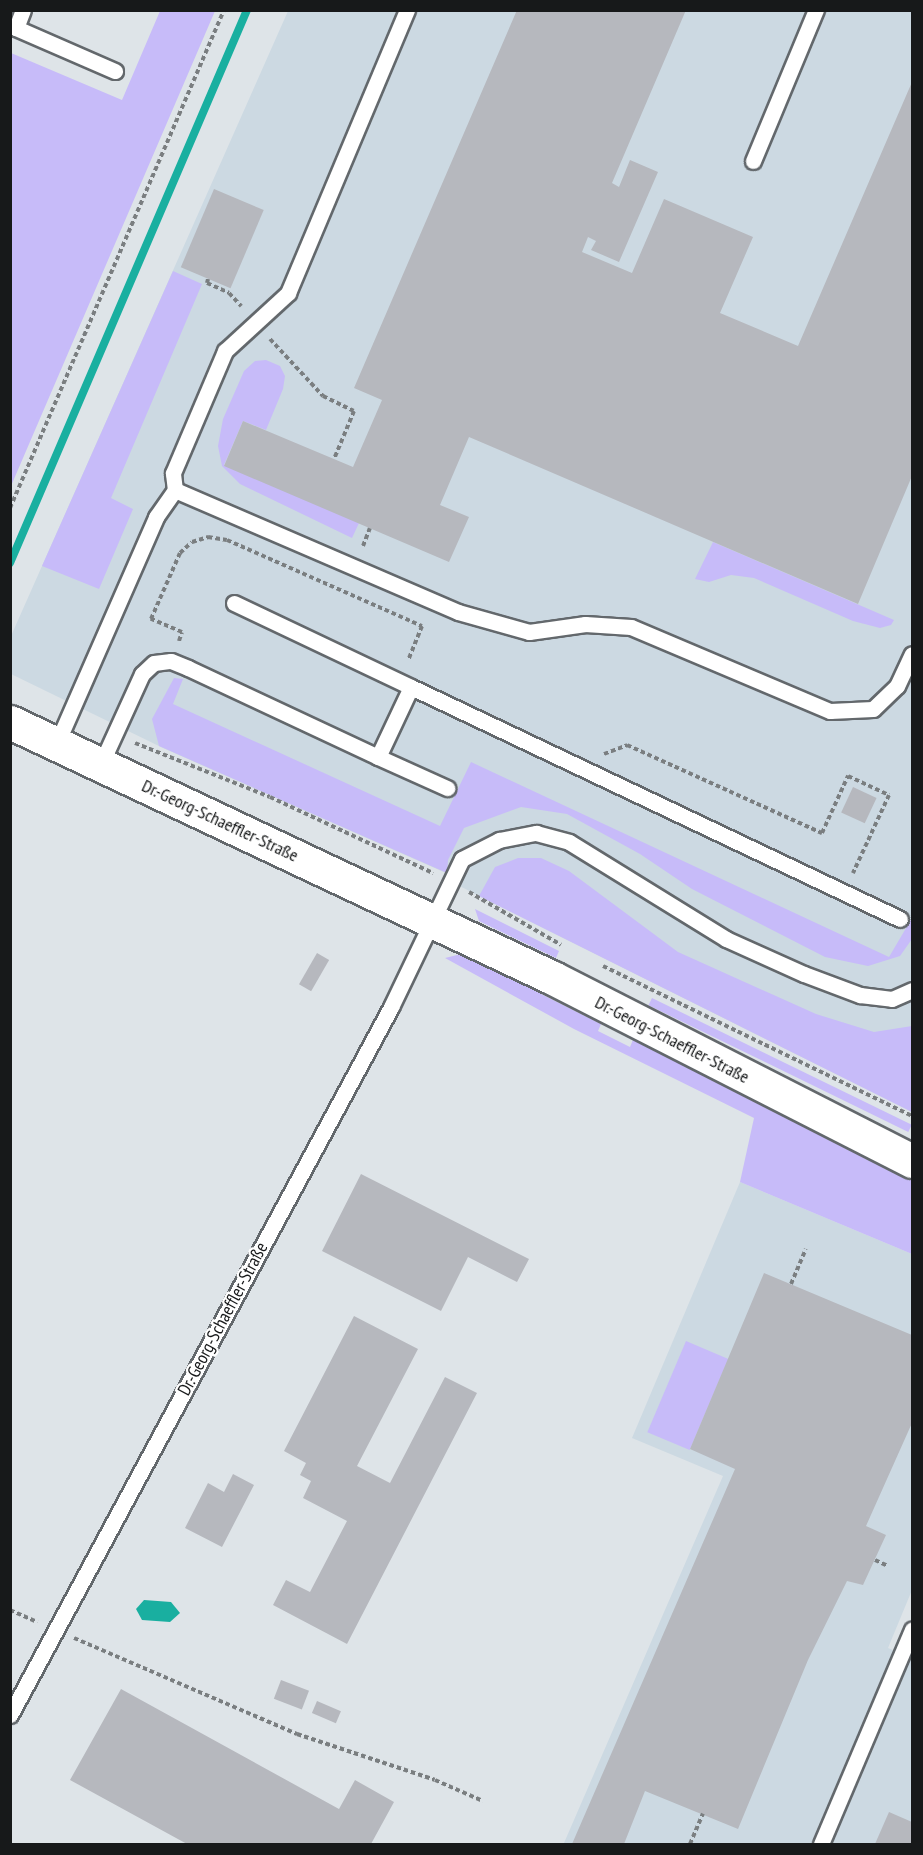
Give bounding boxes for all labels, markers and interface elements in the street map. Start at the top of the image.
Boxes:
street label: Dr.-Georg-Schaeffler-Straße [138,775,302,867]
street label: Dr.-Georg-Schaeffler-Straße [591,992,753,1088]
street label: Dr.-Georg-Schaeffler-Straße [173,1239,273,1399]

